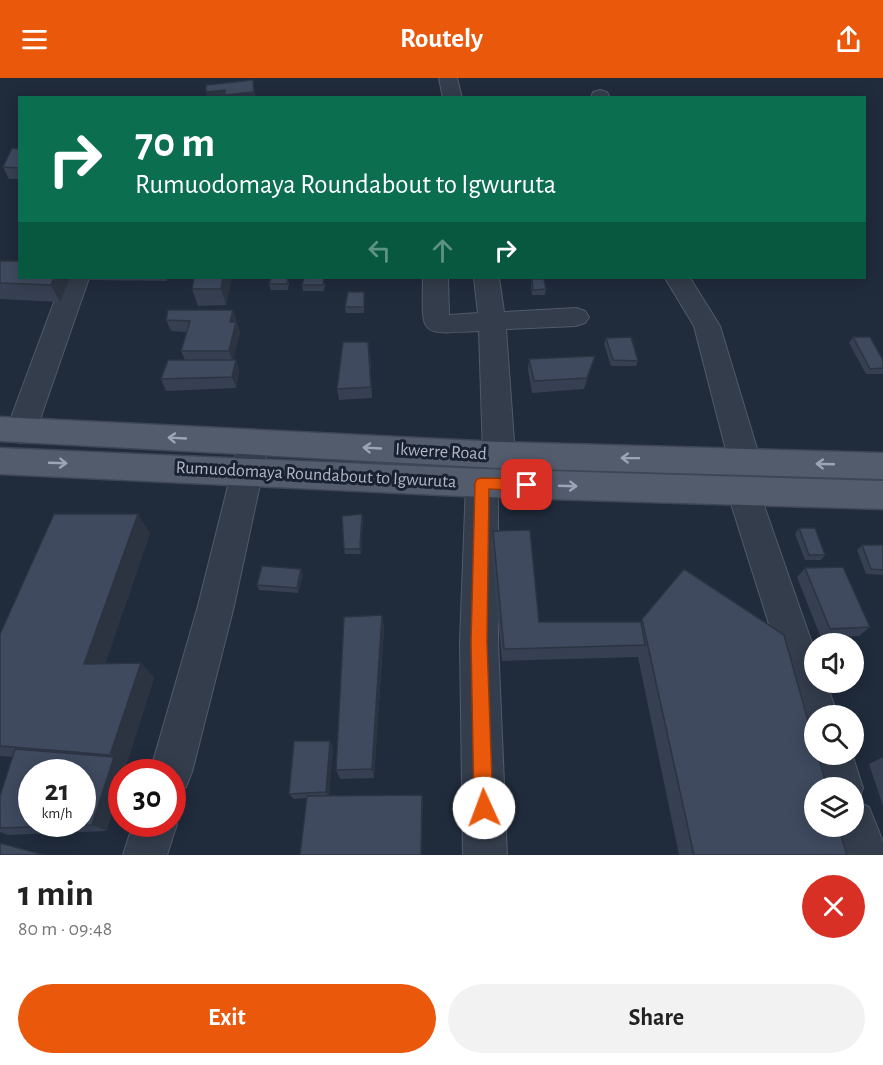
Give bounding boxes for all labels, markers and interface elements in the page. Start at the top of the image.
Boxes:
icon: menu [18,23,51,56]
icon: share [832,23,865,56]
text: Routely [400,25,483,52]
icon: right [36,120,114,198]
text: 70 m [135,122,215,164]
text: Rumuodomaya Roundabout to Igwuruta [135,171,556,198]
icon: left [363,234,396,267]
icon: ahead [426,234,459,267]
icon: right [489,234,522,267]
one-way arrow [168,433,188,444]
street label: Ikwerre Road [395,441,487,463]
one-way arrow [362,443,382,454]
one-way arrow [620,453,640,464]
one-way arrow [48,458,68,469]
one-way arrow [815,458,835,470]
street label: Rumuodomaya Roundabout to Igwuruta [175,459,457,491]
pin [501,459,552,510]
icon: arrive [510,468,543,501]
one-way arrow [557,481,577,492]
map controls [804,633,864,837]
button: sound [804,633,864,693]
button: search [804,705,864,765]
speed limit sign: 30 [108,759,186,837]
text: 21 [45,776,69,806]
position arrow [452,776,516,840]
button: layers [804,777,864,837]
text: km/h [42,806,72,821]
button: close [802,875,865,938]
text: 1 min [18,876,94,912]
text: 80 m · 09:48 [18,919,112,939]
button: Exit [18,984,436,1053]
button: Share [448,984,865,1053]

